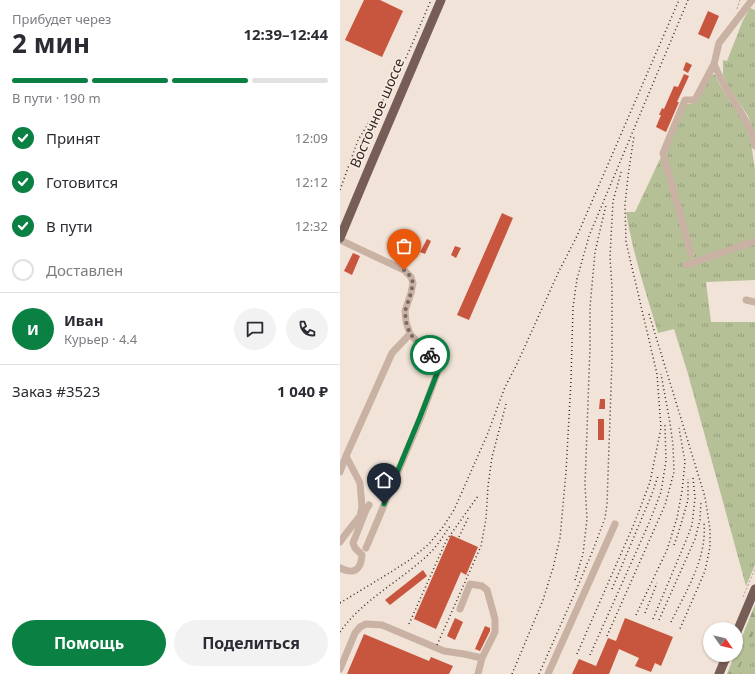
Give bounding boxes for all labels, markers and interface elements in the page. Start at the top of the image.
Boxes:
text: Прибудет через [12,10,111,28]
text: 12:39–12:44 [243,24,328,44]
text: 2 мин [12,25,90,61]
street label: Восточное шоссе [345,55,408,171]
text: В пути · 190 m [12,89,101,107]
icon: check [12,127,34,149]
text: Принят [46,128,100,148]
text: 12:09 [295,129,328,147]
icon: check [12,171,34,193]
text: Готовится [46,172,118,192]
text: 12:12 [295,173,328,191]
icon: check [12,215,34,237]
text: В пути [46,216,93,236]
text: 12:32 [295,217,328,235]
pin [387,229,421,270]
icon: bag [393,235,415,257]
text: Доставлен [46,260,123,280]
button: chat [234,308,276,350]
button: phone [286,308,328,350]
text: Иван [64,310,104,330]
text: И [27,319,39,339]
text: Курьер · 4.4 [64,330,137,348]
courier [410,335,450,375]
icon: bike [419,344,441,366]
text: Заказ #3523 [12,381,100,401]
text: 1 040 ₽ [277,381,328,401]
pin [367,463,401,504]
icon: home [373,469,395,491]
button: Помощь [12,620,166,666]
button: Поделиться [174,620,328,666]
north arrow [703,622,743,662]
map controls [703,622,743,662]

